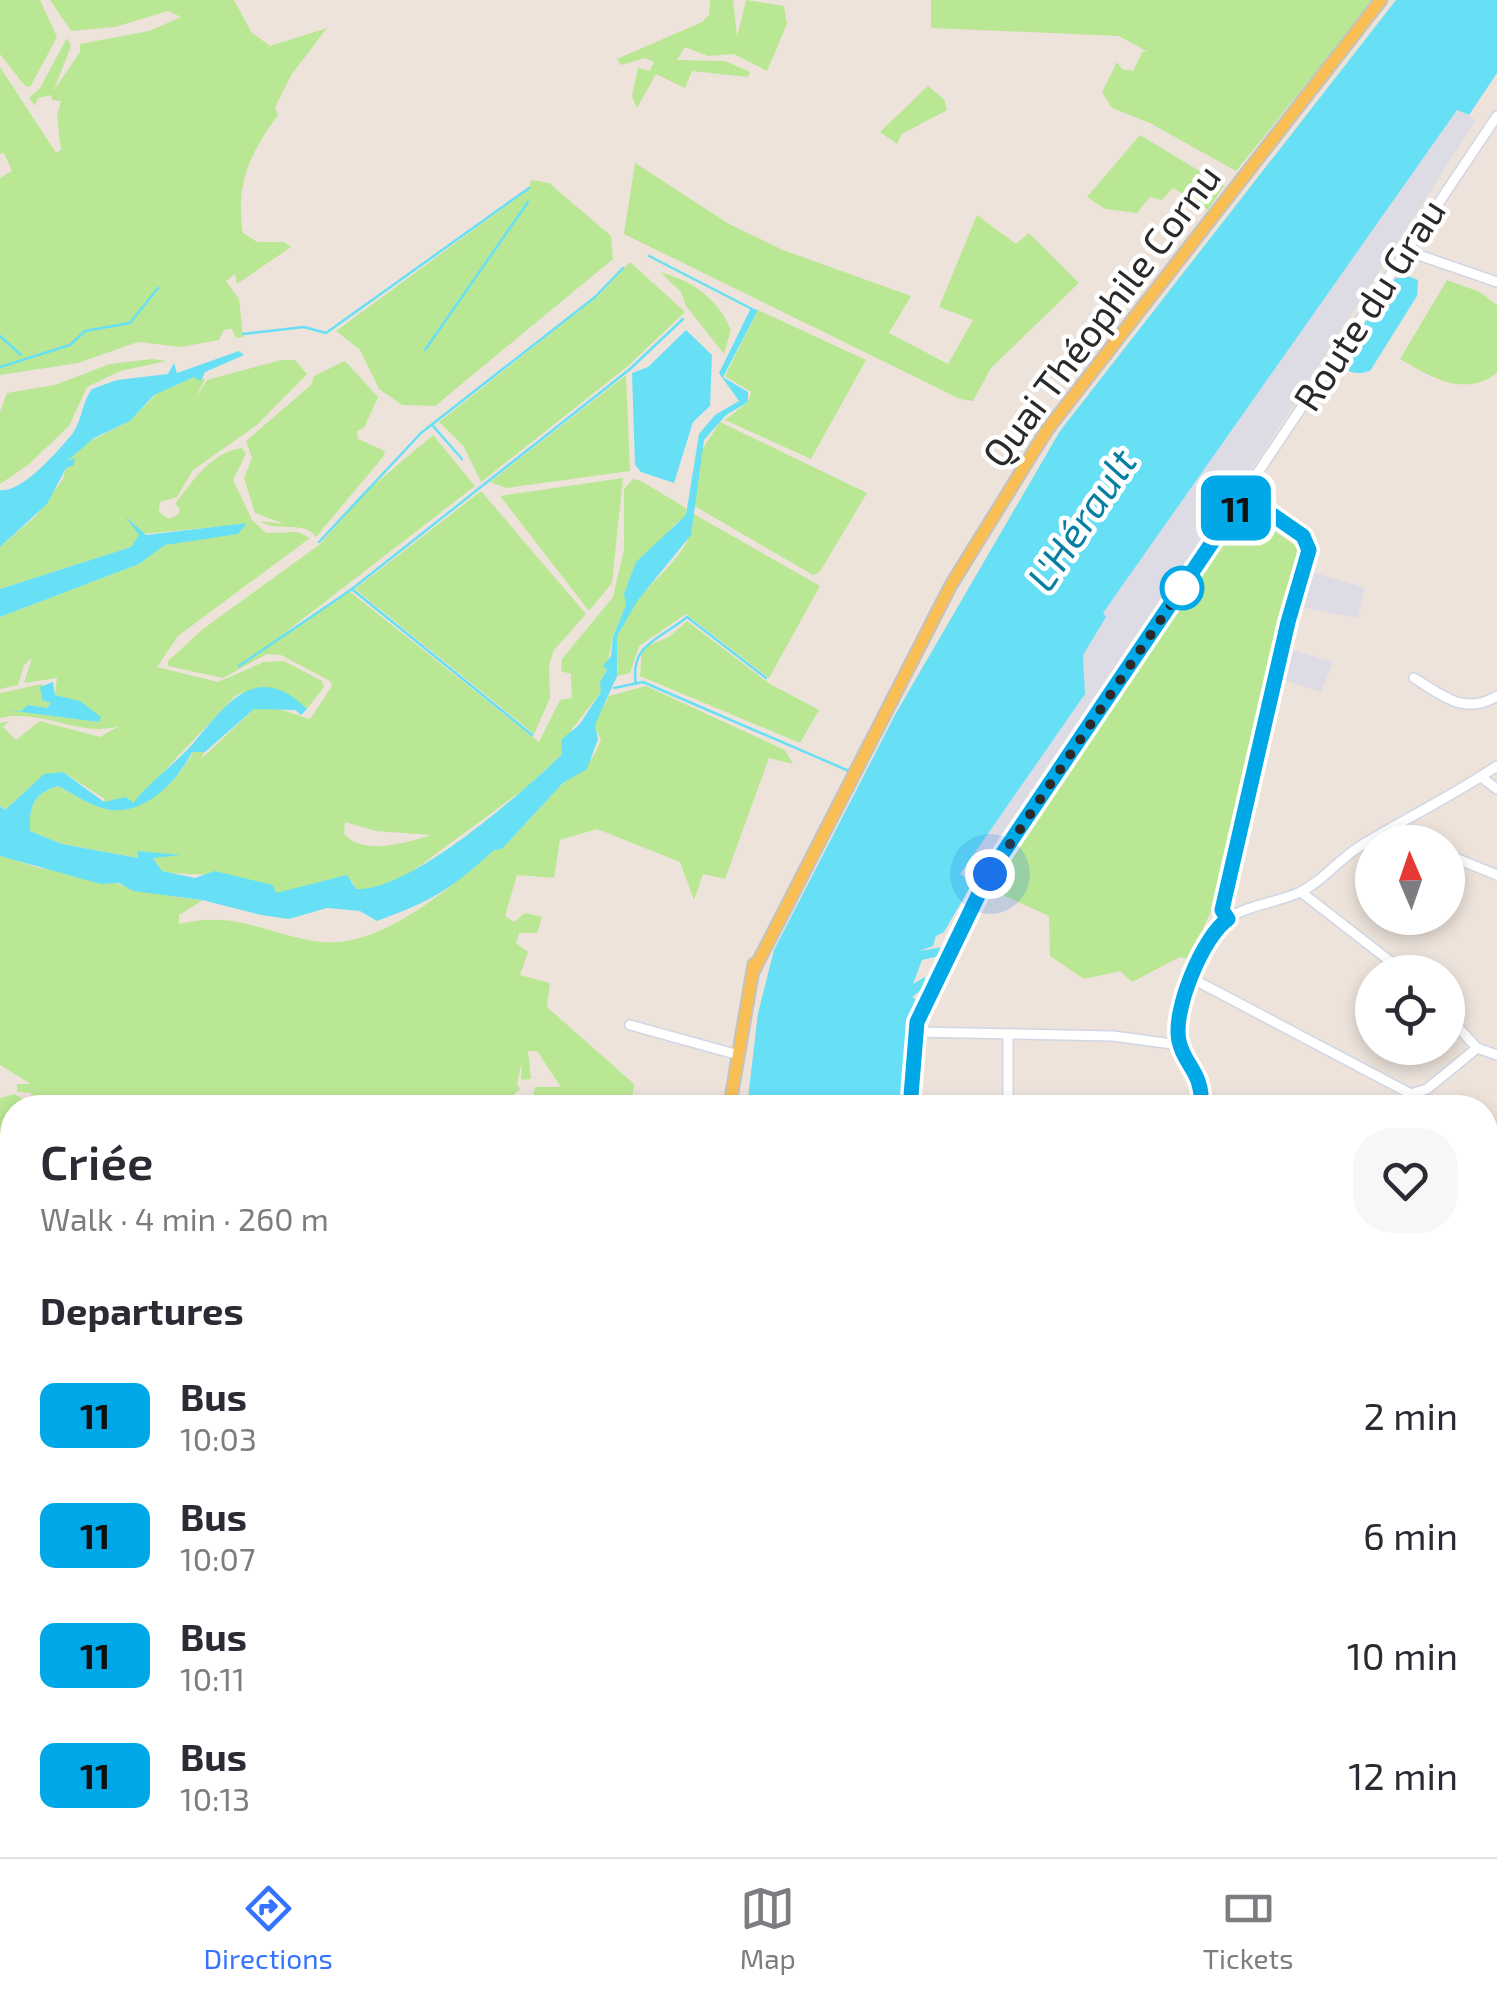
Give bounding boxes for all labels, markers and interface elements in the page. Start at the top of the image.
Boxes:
street label: Quai Théophile Cornu [972,154,1229,475]
street label: Route du Grau [1283,189,1454,419]
water label: L'Hérault [1015,438,1146,599]
line badge: 11 [1191,476,1281,540]
text: 11 [1221,487,1251,529]
unlabelled marker [1161,567,1203,609]
north arrow [1355,825,1465,935]
map controls [1355,825,1465,1065]
your location [965,849,1015,899]
button: locate [1355,955,1465,1065]
button: heart [1353,1128,1458,1233]
text: Criée [40,1132,153,1190]
text: Walk · 4 min · 260 m [40,1199,329,1237]
text: Departures [40,1287,244,1333]
text: Bus [180,1373,247,1419]
text: 2 min [1363,1392,1458,1438]
text: 11 [80,1394,110,1436]
text: 10:03 [180,1419,257,1457]
text: Bus [180,1493,247,1539]
text: 6 min [1363,1512,1458,1558]
text: 11 [80,1514,110,1556]
text: 10:07 [180,1539,255,1577]
text: Bus [180,1613,247,1659]
text: 10 min [1347,1632,1458,1678]
text: 11 [80,1634,110,1676]
text: 10:11 [180,1659,245,1697]
text: Bus [180,1733,247,1779]
text: 12 min [1348,1752,1458,1798]
text: 11 [80,1754,110,1796]
text: 10:13 [180,1779,250,1817]
tab: Directions [204,1881,333,1975]
tab: Map [740,1881,796,1975]
tab: Tickets [1203,1881,1293,1975]

